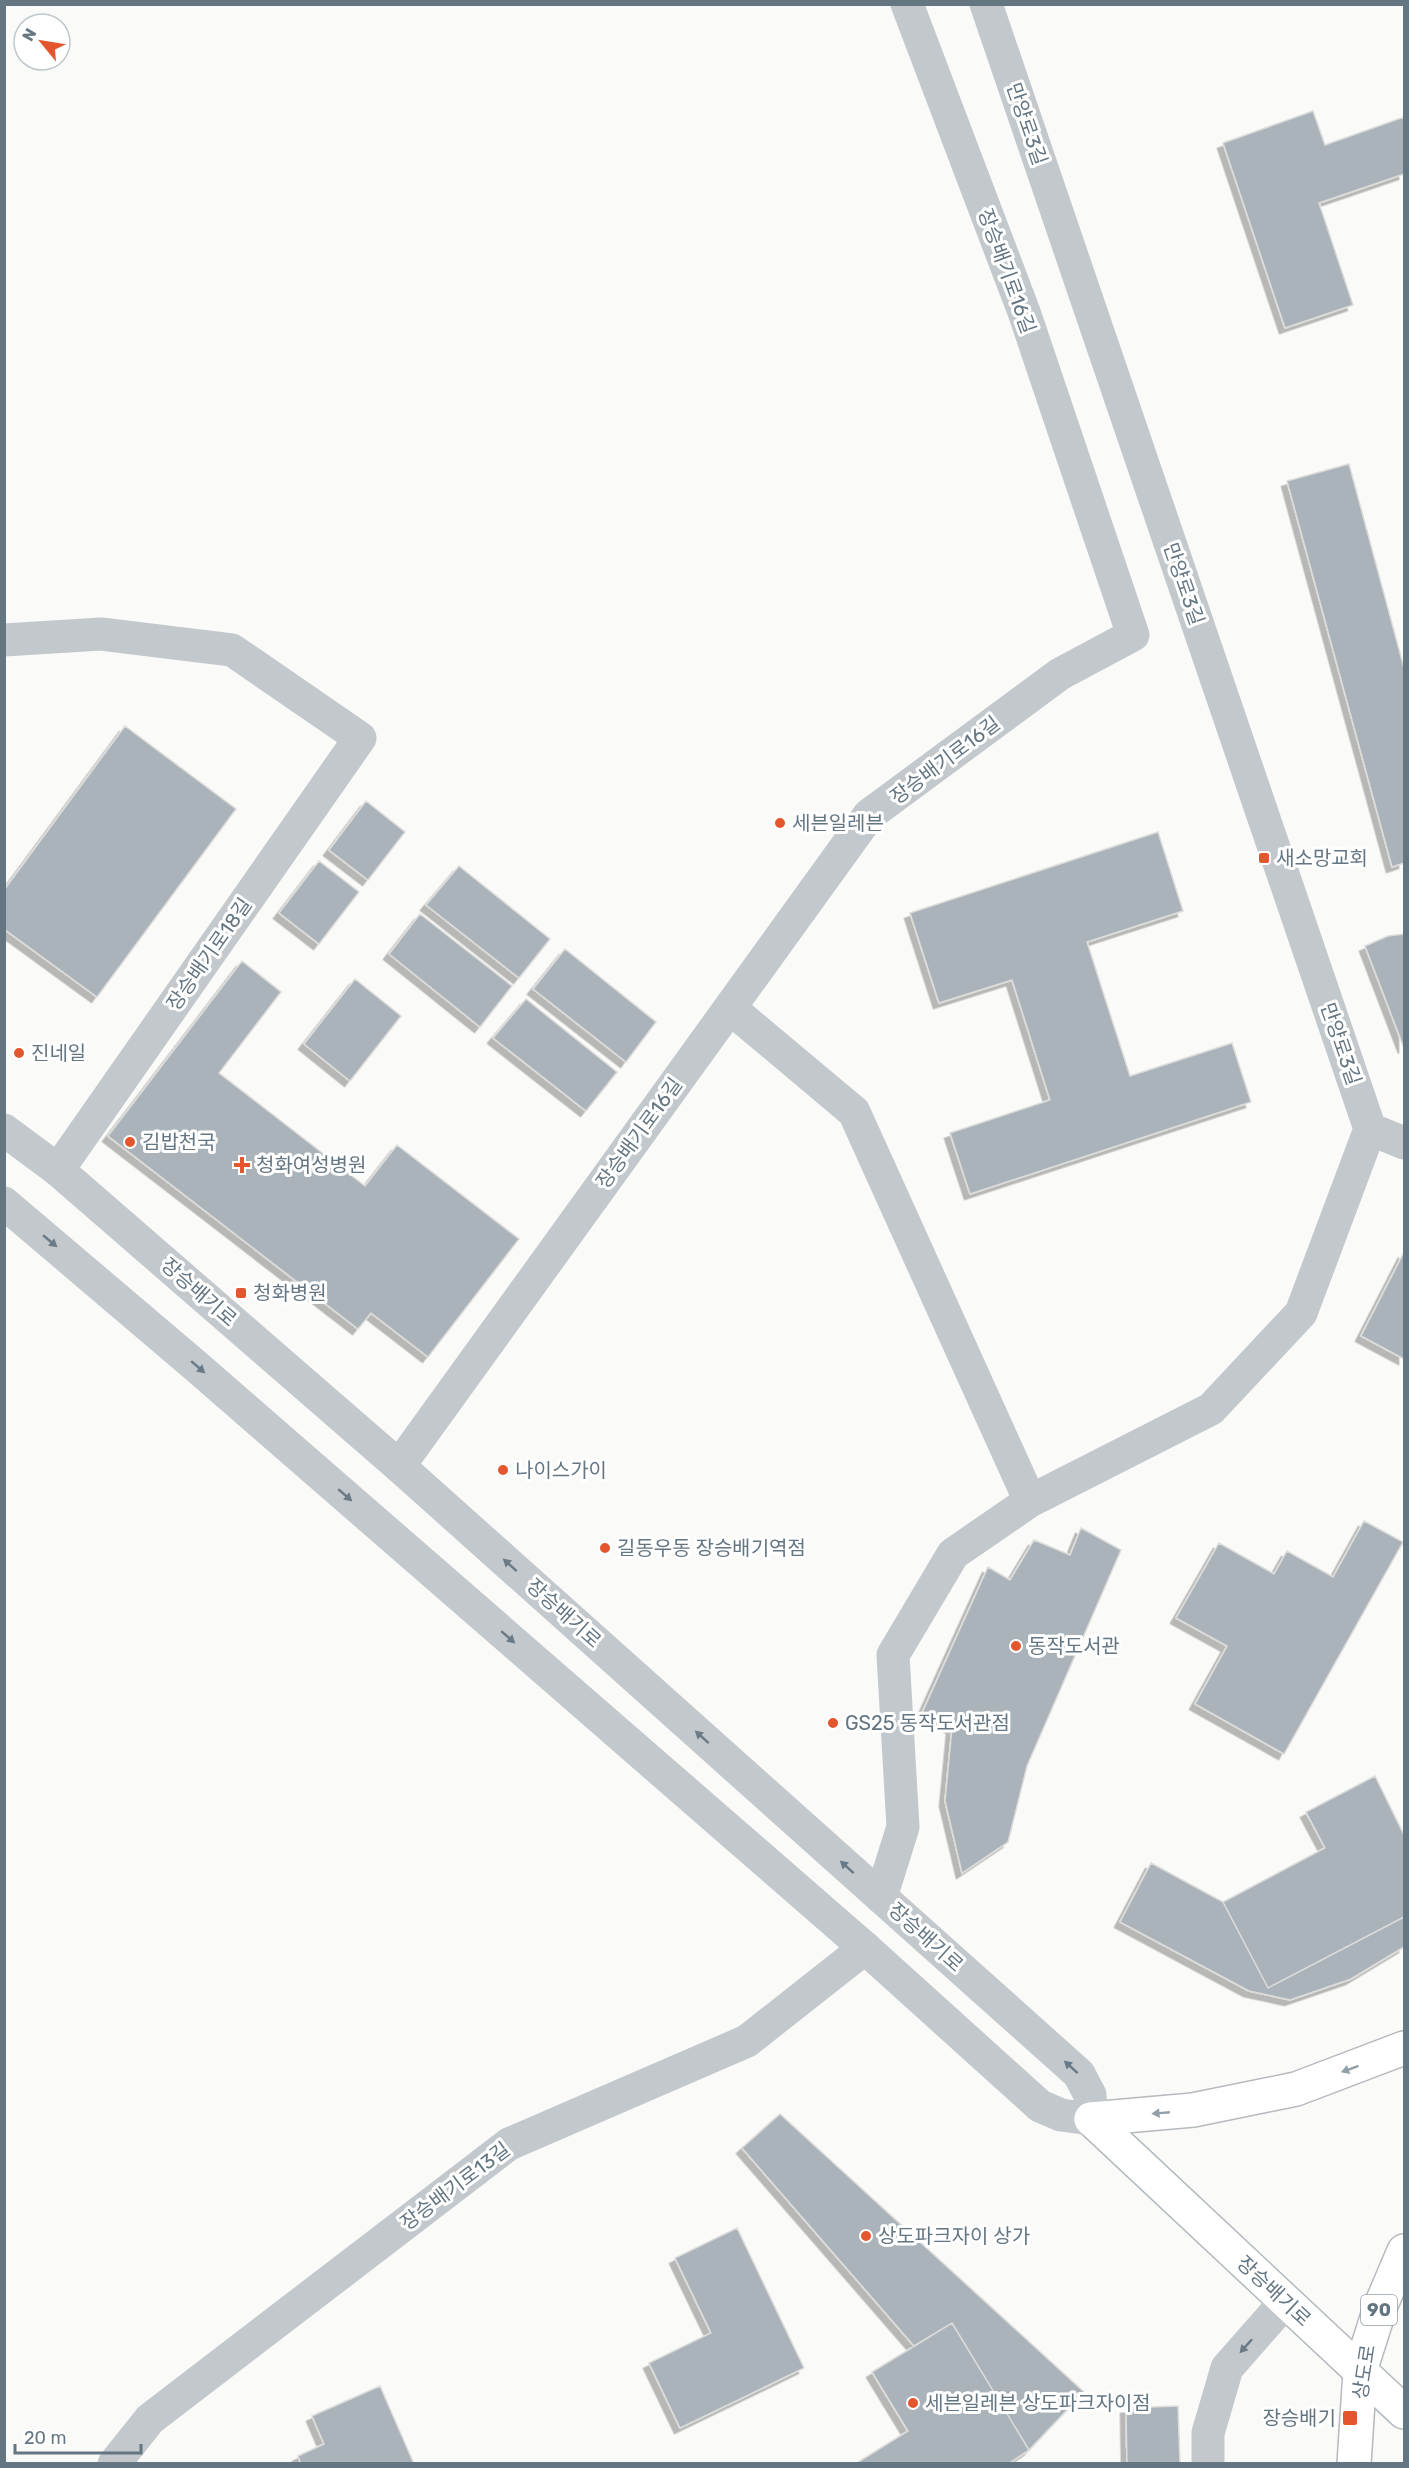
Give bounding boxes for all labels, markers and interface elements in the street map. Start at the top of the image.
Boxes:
north arrow [12,12,72,72]
text: N [18,25,41,44]
street label: 만양로3길 [1002,80,1052,168]
street label: 장승배기로16길 [973,205,1041,337]
street label: 만양로3길 [1159,540,1209,628]
street label: 장승배기로16길 [885,711,1005,809]
place label: 세븐일레븐 [792,811,884,835]
marker: 세븐일레븐 [773,816,787,830]
place label: 새소망교회 [1276,846,1368,870]
marker: 새소망교회 [1257,851,1271,865]
street label: 장승배기로18길 [161,893,257,1015]
street label: 만양로3길 [1316,1000,1366,1088]
place label: 진네일 [31,1041,86,1065]
marker: 진네일 [12,1046,26,1060]
street label: 장승배기로16길 [591,1073,687,1193]
place label: 김밥천국 [142,1130,216,1154]
marker: 김밥천국 [123,1135,137,1149]
place label: 청화여성병원 [256,1153,366,1177]
marker: 청화여성병원 [233,1156,251,1174]
one-way arrow [42,1234,58,1247]
street label: 장승배기로 [156,1253,242,1331]
place label: 청화병원 [253,1281,327,1305]
marker: 청화병원 [234,1286,248,1300]
one-way arrow [190,1360,205,1373]
place label: 나이스가이 [515,1458,607,1482]
marker: 나이스가이 [496,1463,510,1477]
one-way arrow [337,1488,352,1501]
place label: 길동우동 장승배기역점 [617,1536,806,1560]
marker: 길동우동 장승배기역점 [598,1541,612,1555]
one-way arrow [503,1559,518,1572]
street label: 장승배기로 [522,1573,606,1653]
one-way arrow [500,1630,515,1643]
place label: 동작도서관 [1028,1634,1120,1658]
marker: 동작도서관 [1009,1639,1023,1653]
place label: GS25 동작도서관점 [845,1711,1010,1735]
marker: GS25 동작도서관점 [826,1716,840,1730]
one-way arrow [695,1731,710,1744]
one-way arrow [840,1861,855,1874]
street label: 장승배기로 [884,1897,968,1977]
one-way arrow [1064,2061,1079,2074]
one-way arrow [1341,2065,1359,2075]
one-way arrow [1151,2108,1170,2118]
street label: 장승배기로13길 [395,2137,515,2235]
place label: 상도파크자이 상가 [878,2224,1030,2248]
marker: 상도파크자이 상가 [859,2229,873,2243]
street label: 장승배기로 [1232,2251,1316,2331]
road number: 90 [1361,2295,1397,2325]
one-way arrow [1240,2338,1253,2353]
street label: 상도로 [1348,2343,1380,2401]
place label: 세븐일레븐 상도파크자이점 [925,2391,1151,2415]
marker: 세븐일레븐 상도파크자이점 [906,2396,920,2410]
place label: 장승배기 [1262,2406,1336,2430]
marker: 장승배기 [1341,2409,1359,2427]
scale bar [15,2417,141,2455]
text: 20 m [24,2427,66,2449]

